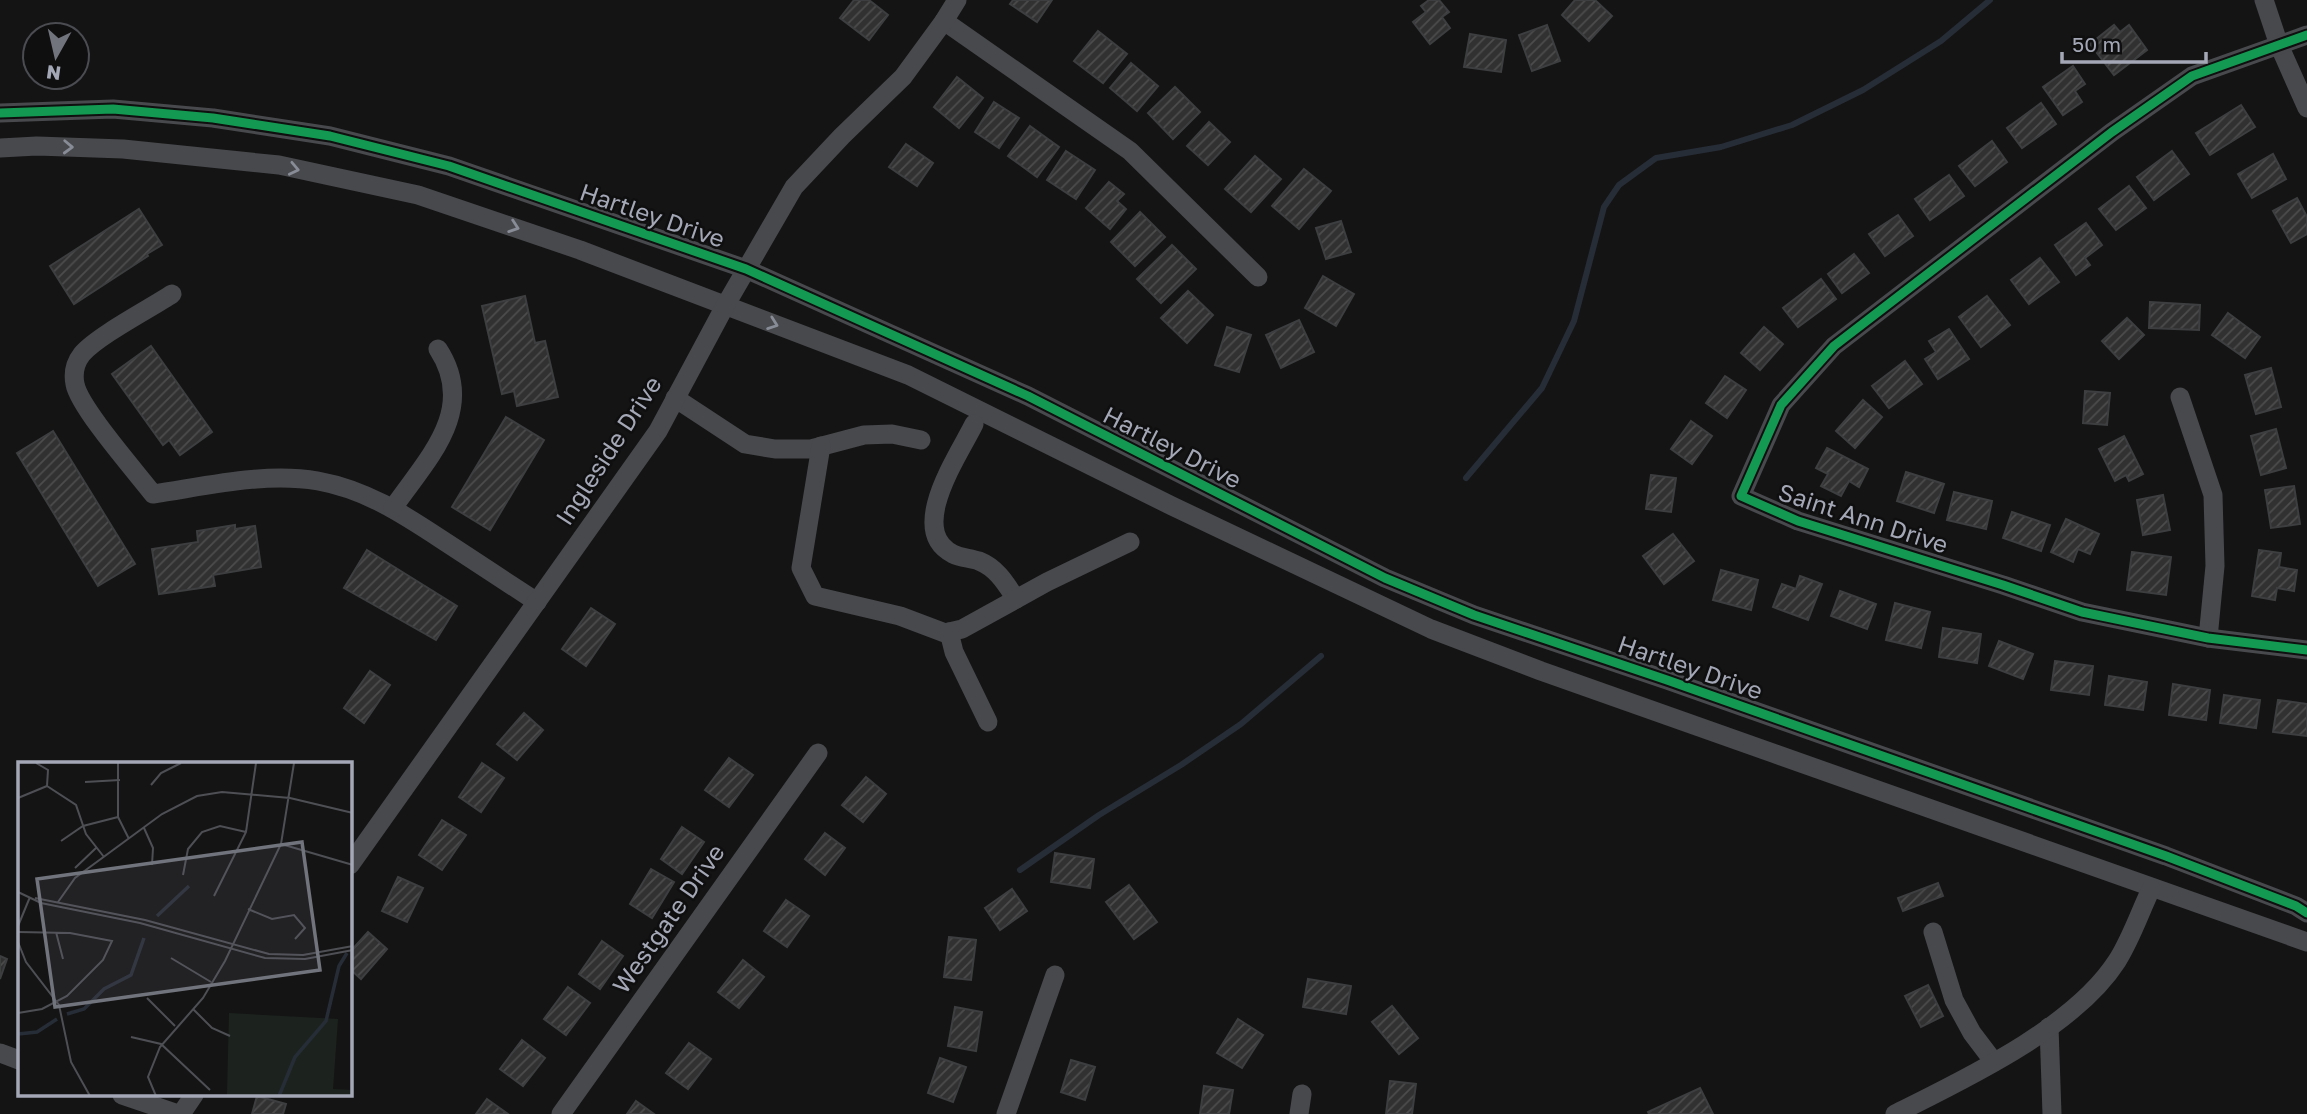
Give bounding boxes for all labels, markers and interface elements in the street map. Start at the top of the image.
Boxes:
north arrow [21,21,91,91]
scale bar [2062,21,2206,65]
text: 50 m [2072,31,2121,57]
text: N [45,61,62,86]
one-way arrow [63,139,74,154]
one-way arrow [288,160,300,175]
street label: Hartley Drive [576,176,729,253]
one-way arrow [507,219,519,234]
one-way arrow [766,316,778,330]
street label: Ingleside Drive [549,370,667,530]
street label: Hartley Drive [1099,399,1247,494]
street label: Saint Ann Drive [1775,477,1952,559]
street label: Hartley Drive [1614,628,1767,705]
inset map [18,762,352,1096]
street label: Westgate Drive [606,838,730,998]

